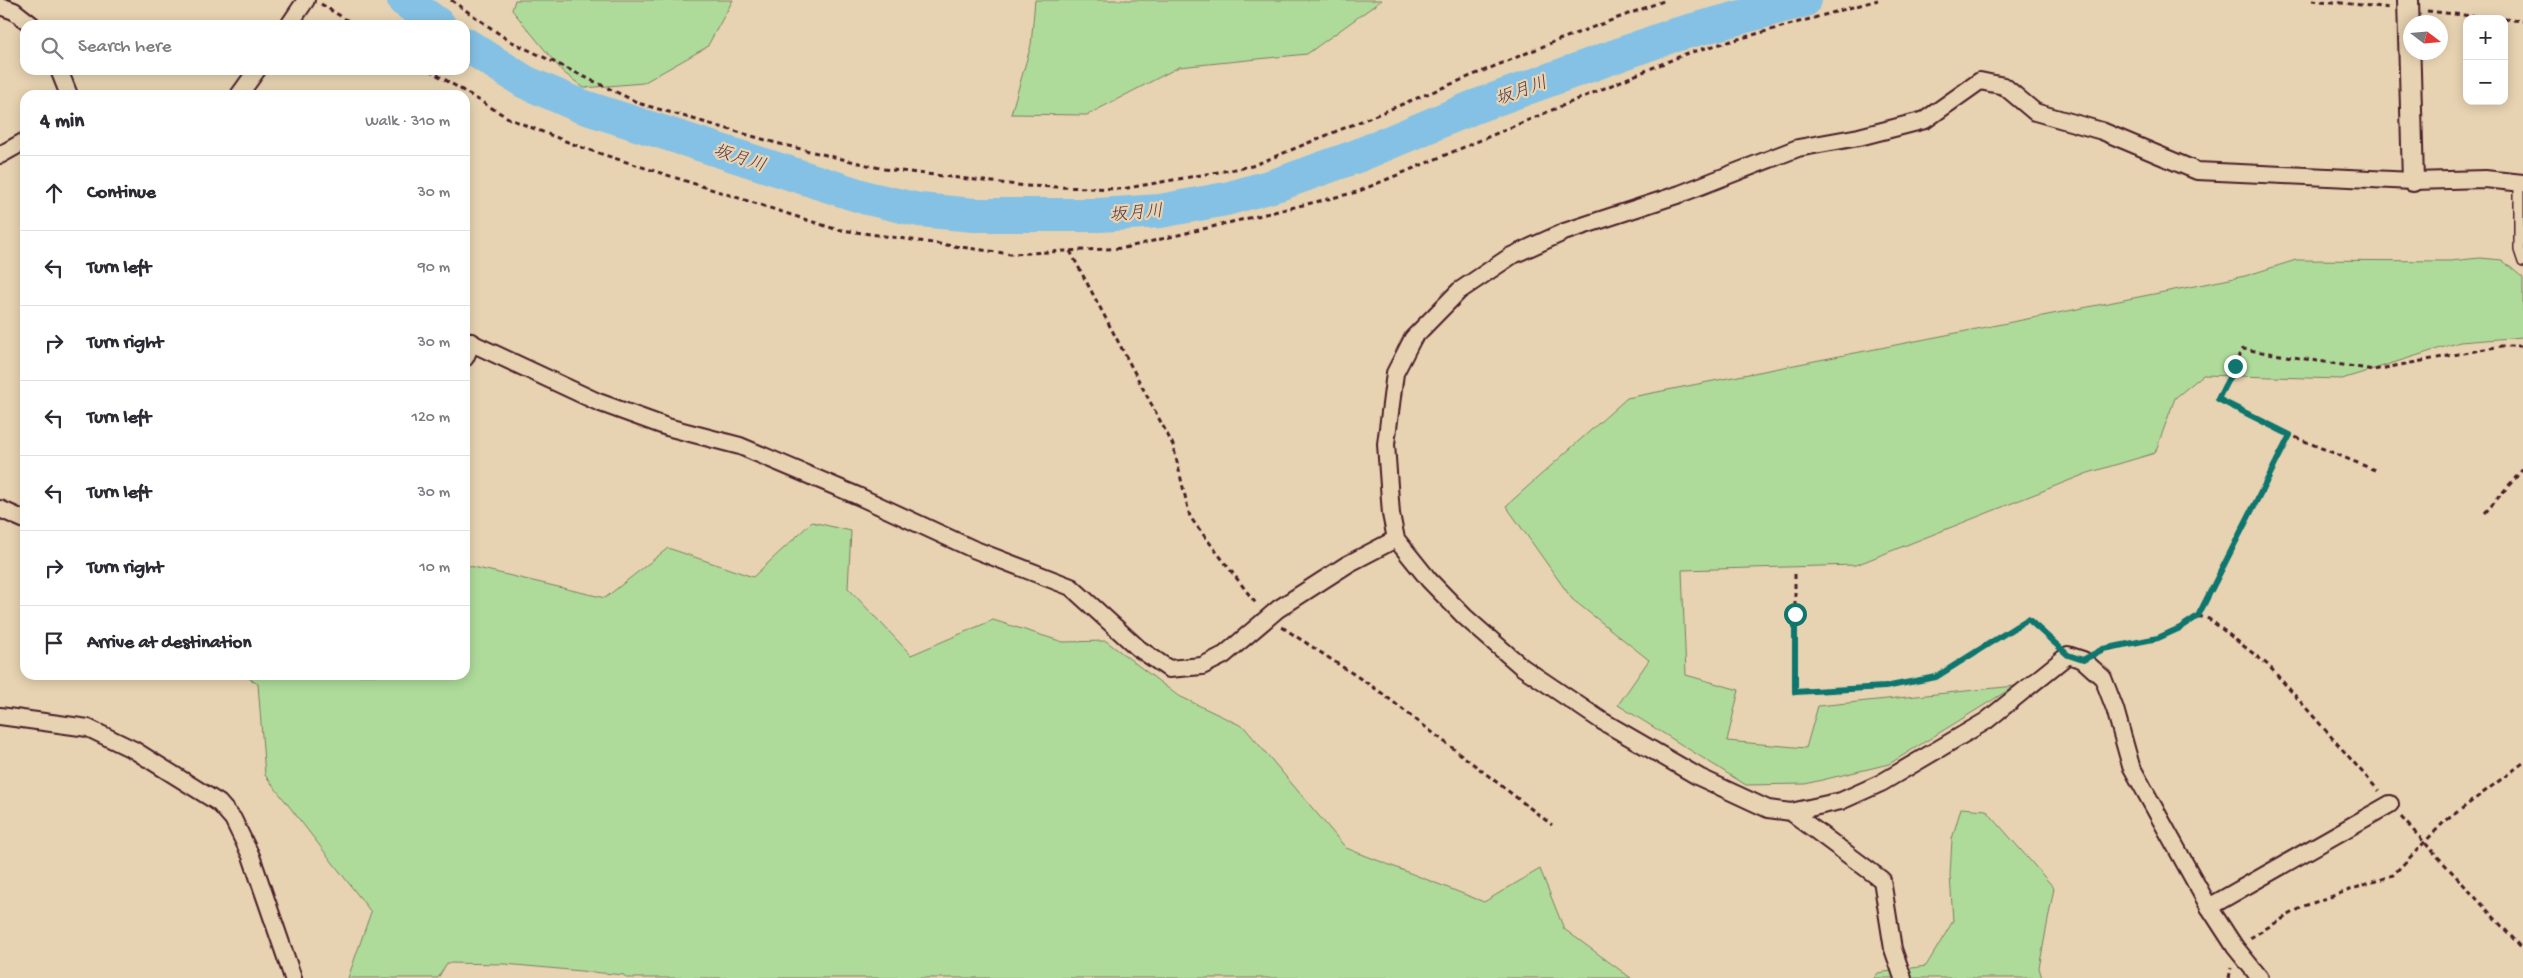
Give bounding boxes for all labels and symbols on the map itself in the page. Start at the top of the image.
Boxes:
north arrow [2403,15,2448,60]
water label: 坂月川 [1493,73,1551,111]
water label: 坂月川 [710,141,768,178]
water label: 坂月川 [1108,202,1164,227]
route end [2224,355,2247,378]
route start [1784,603,1807,626]

